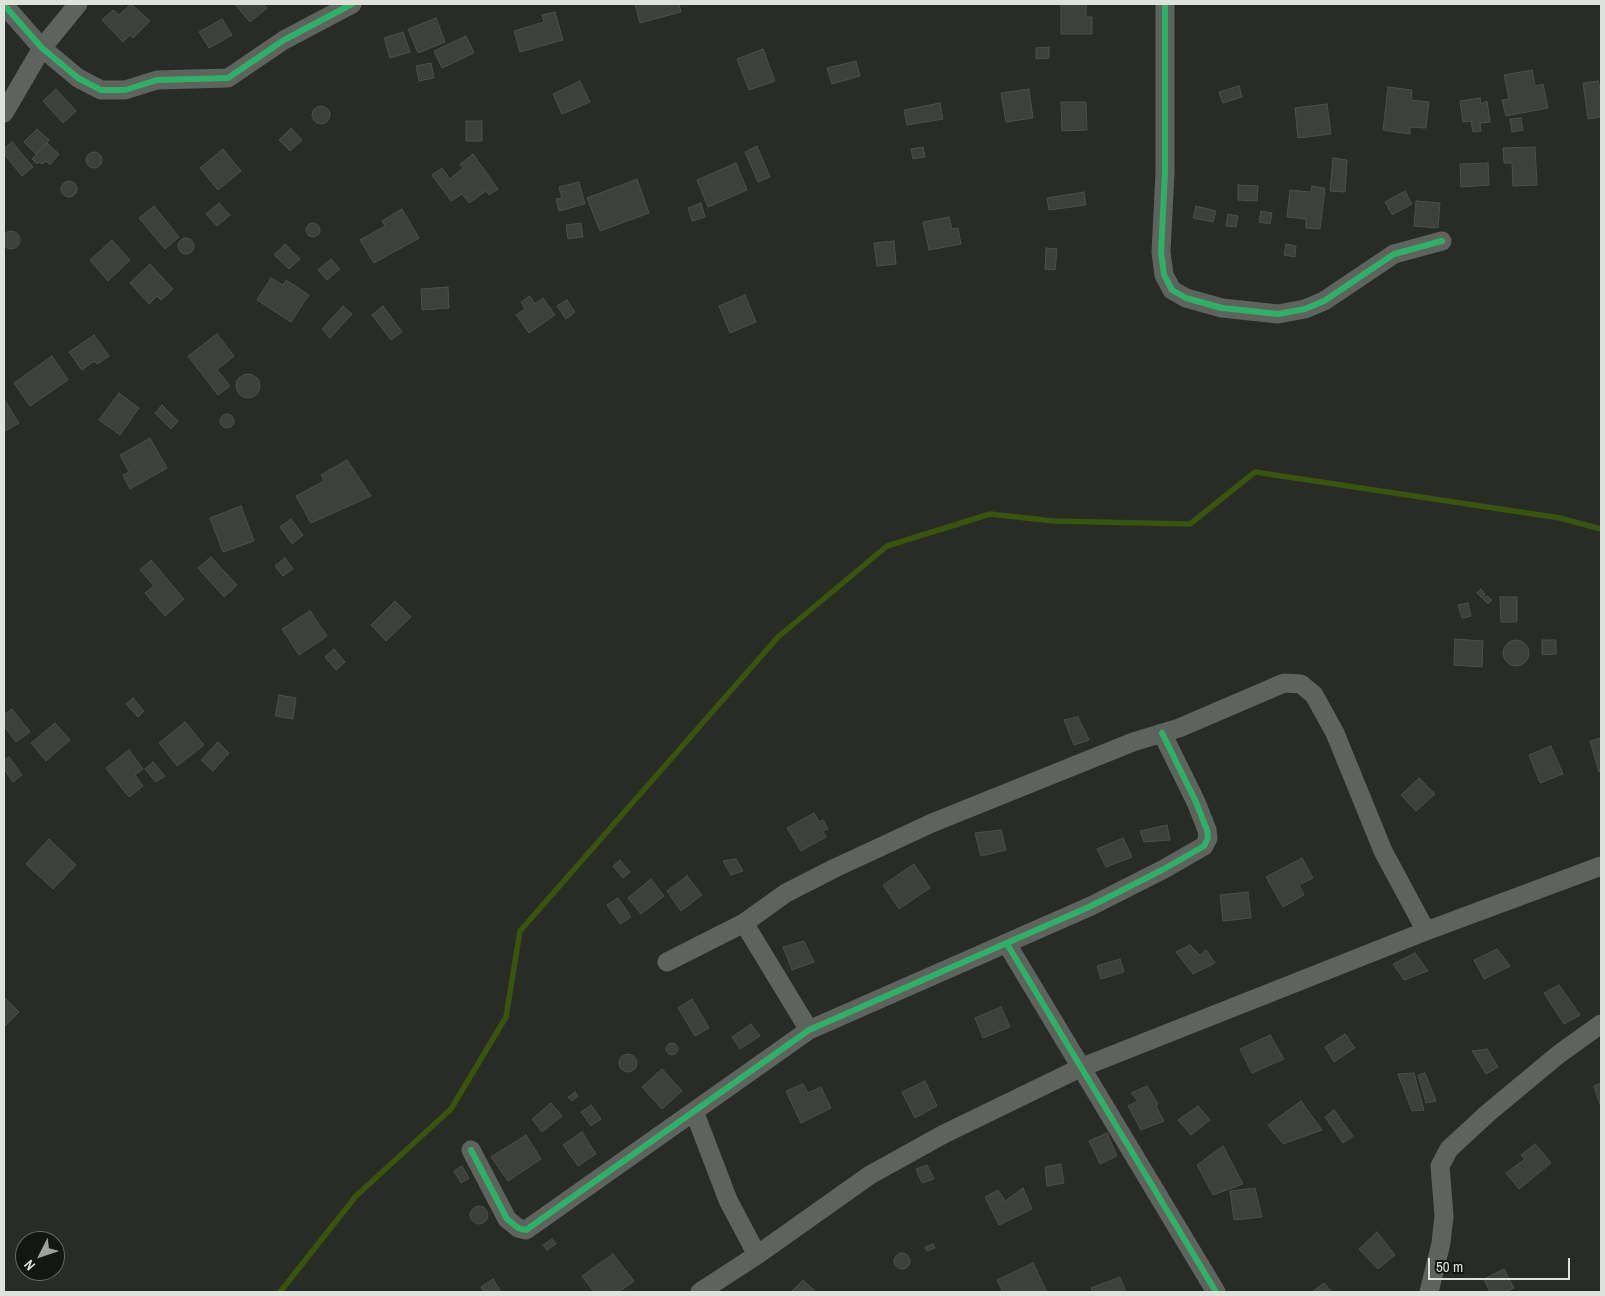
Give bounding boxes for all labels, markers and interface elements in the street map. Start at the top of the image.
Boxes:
north arrow [15,1231,65,1281]
scale bar [1430,1248,1572,1280]
text: N [20,1256,39,1274]
text: 50 m [1436,1256,1463,1277]

